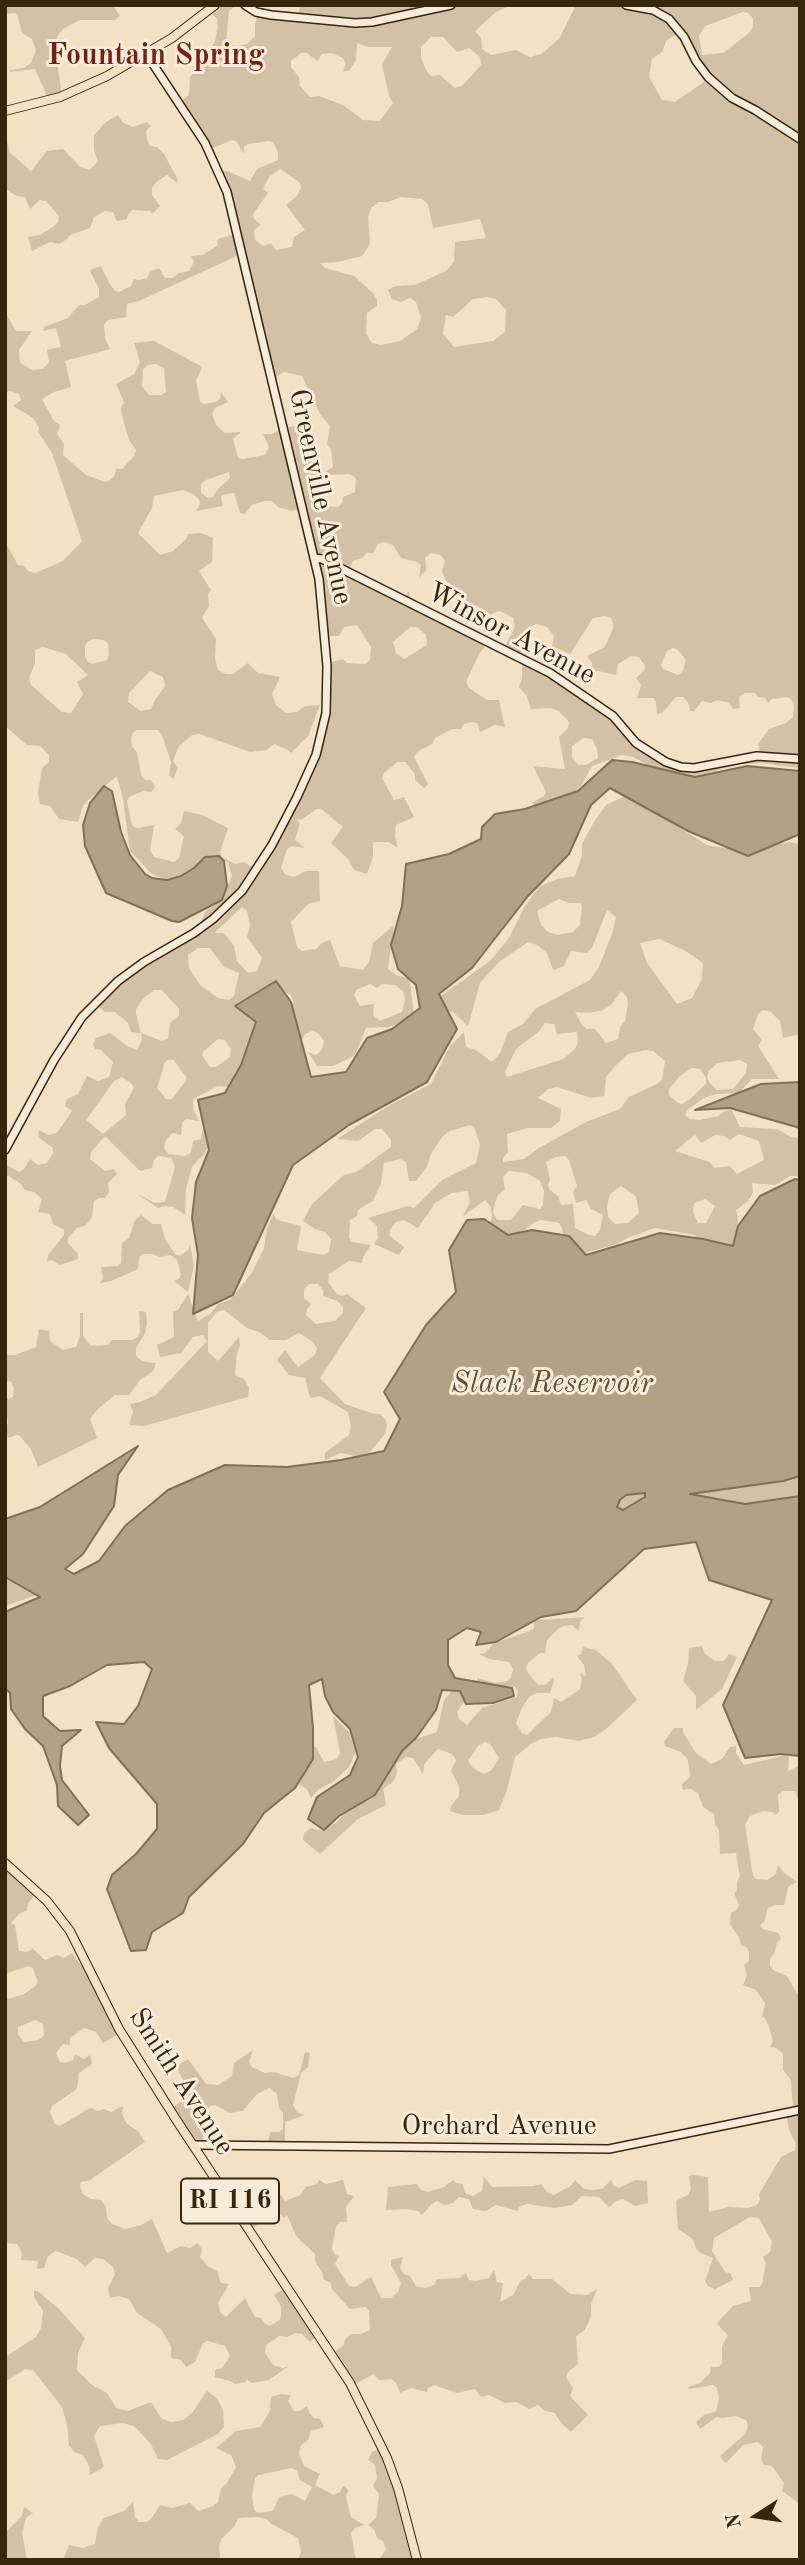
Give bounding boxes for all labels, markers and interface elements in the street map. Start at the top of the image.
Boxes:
district label: Fountain Spring [47,38,265,74]
street label: Greenville Avenue [281,386,359,608]
street label: Winsor Avenue [421,576,601,692]
water label: Slack Reservoir [451,1366,653,1402]
street label: Smith Avenue [121,2002,241,2162]
street label: Orchard Avenue [401,2110,597,2144]
road number: RI 116 [181,2178,279,2224]
north arrow [721,2481,791,2551]
text: N [724,2511,746,2530]

